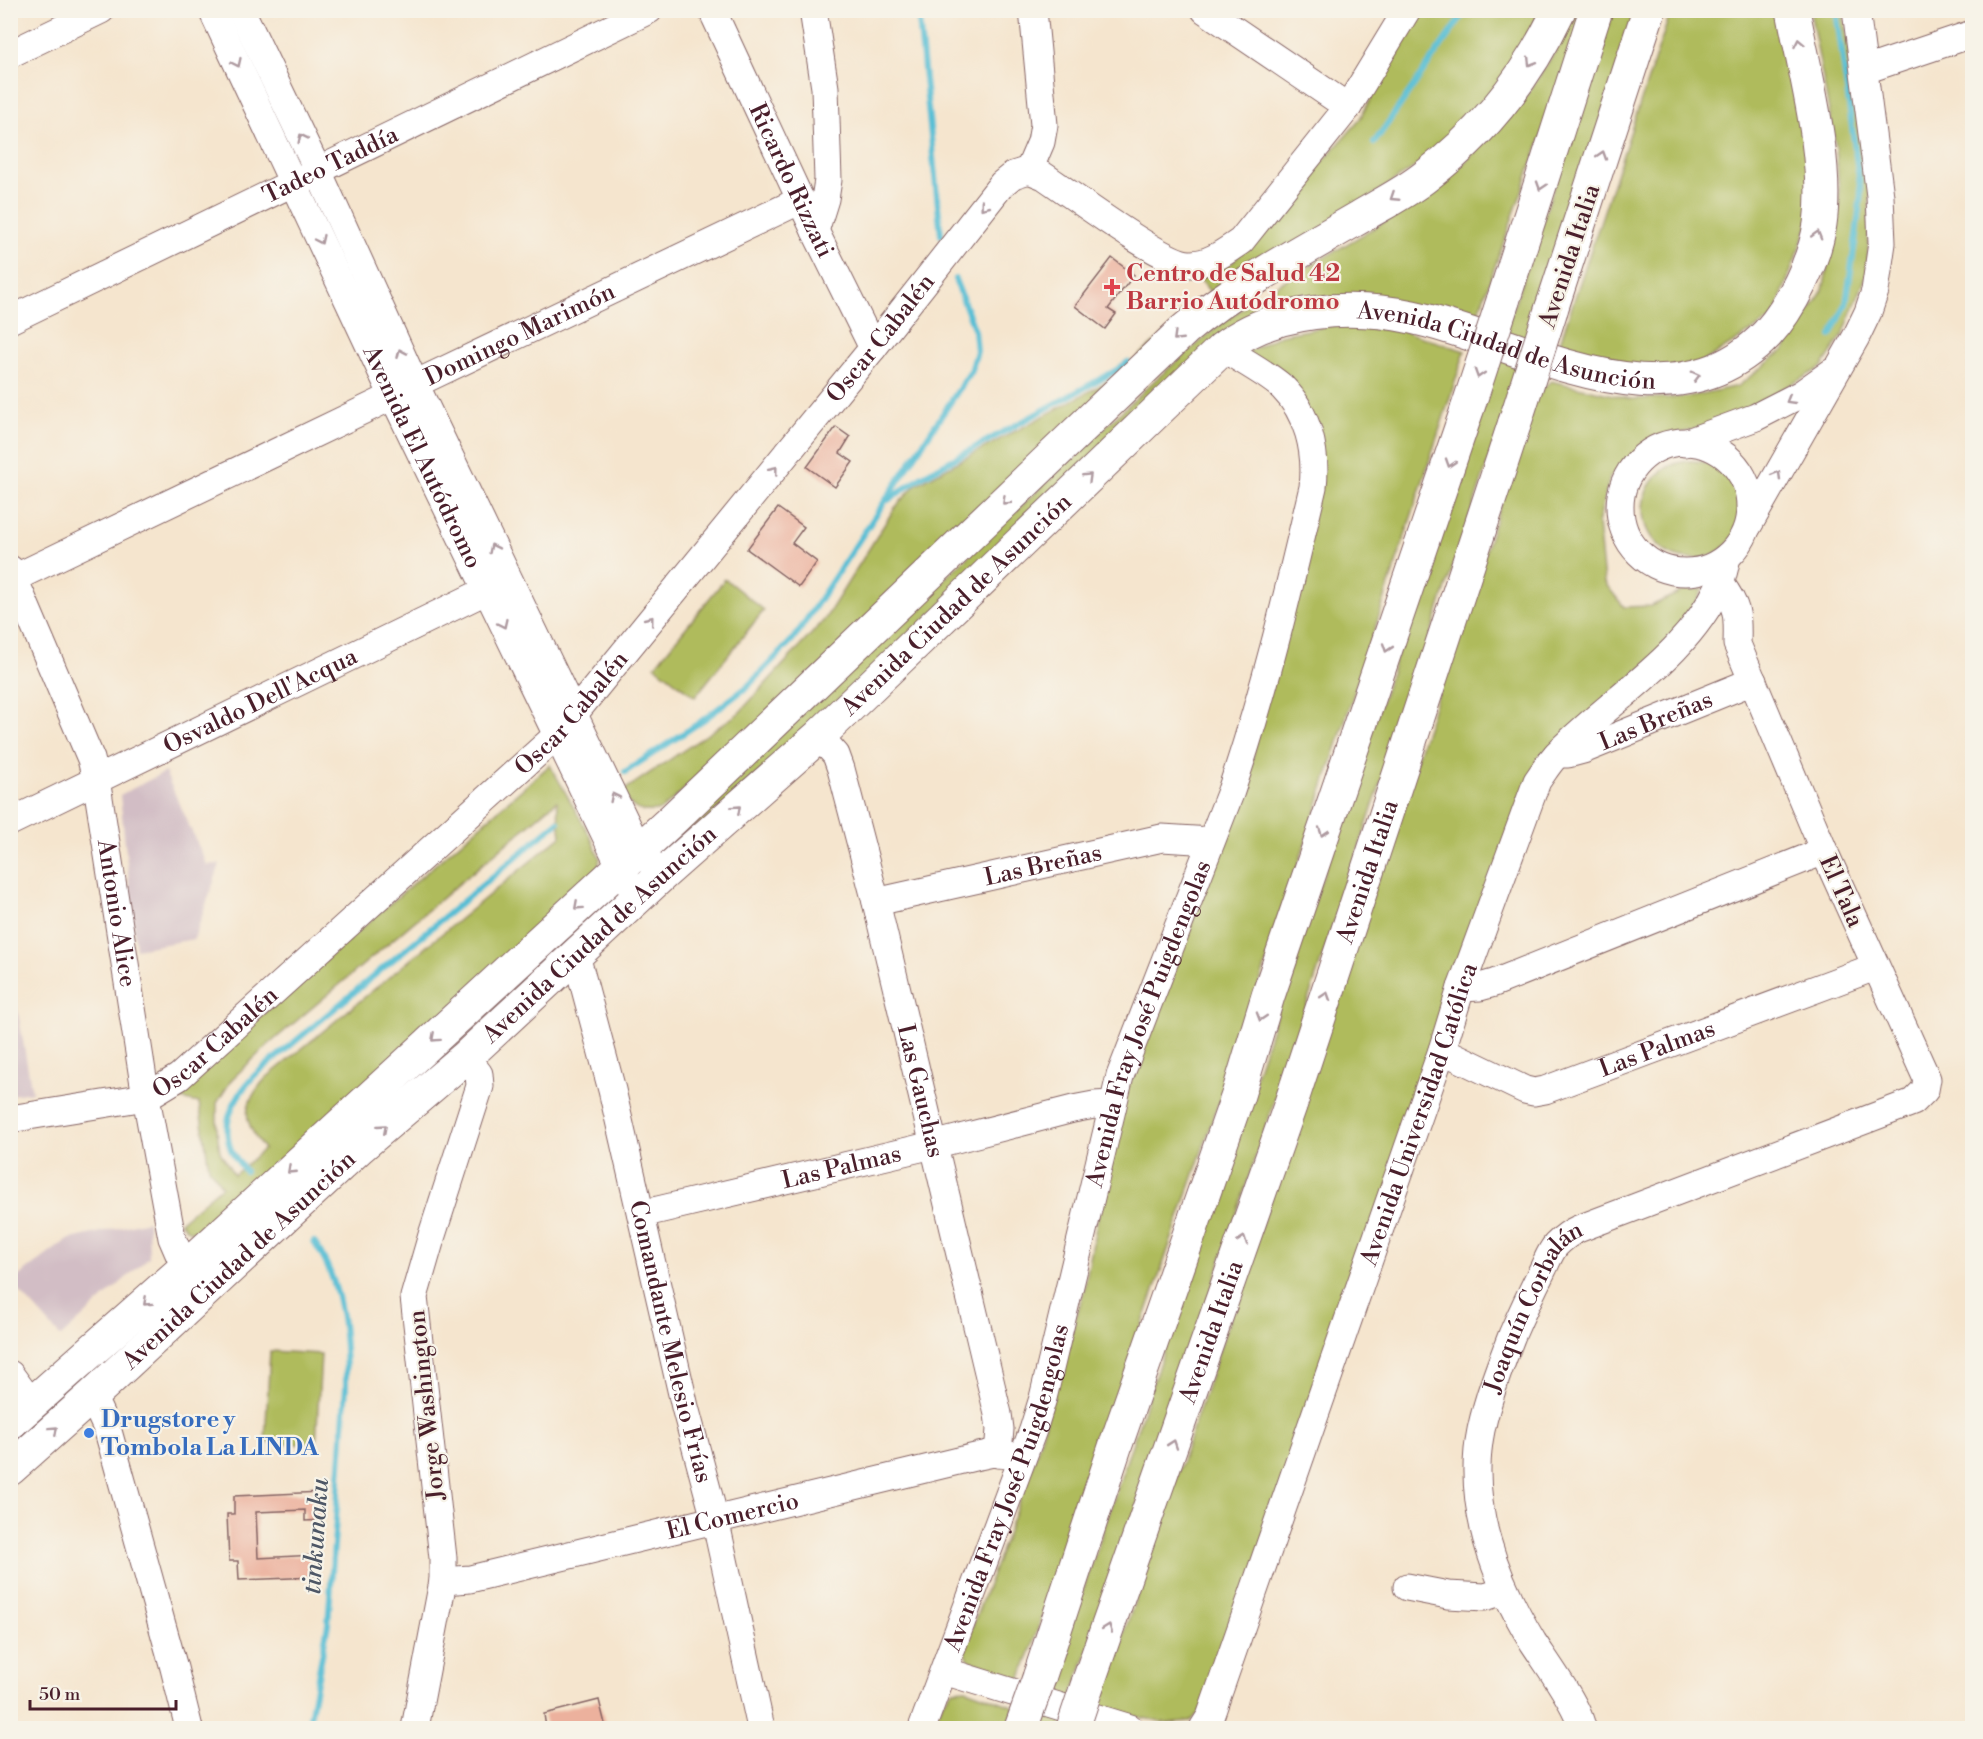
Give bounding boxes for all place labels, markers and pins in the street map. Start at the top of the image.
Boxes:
place label: Centro de Salud 42 Barrio Autódromo [1126,259,1340,317]
marker: Centro de Salud 42 Barrio Autódromo [1103,278,1121,296]
place label: Drugstore y Tombola La LINDA [101,1405,320,1463]
marker: Drugstore y Tombola La LINDA [82,1426,96,1440]

